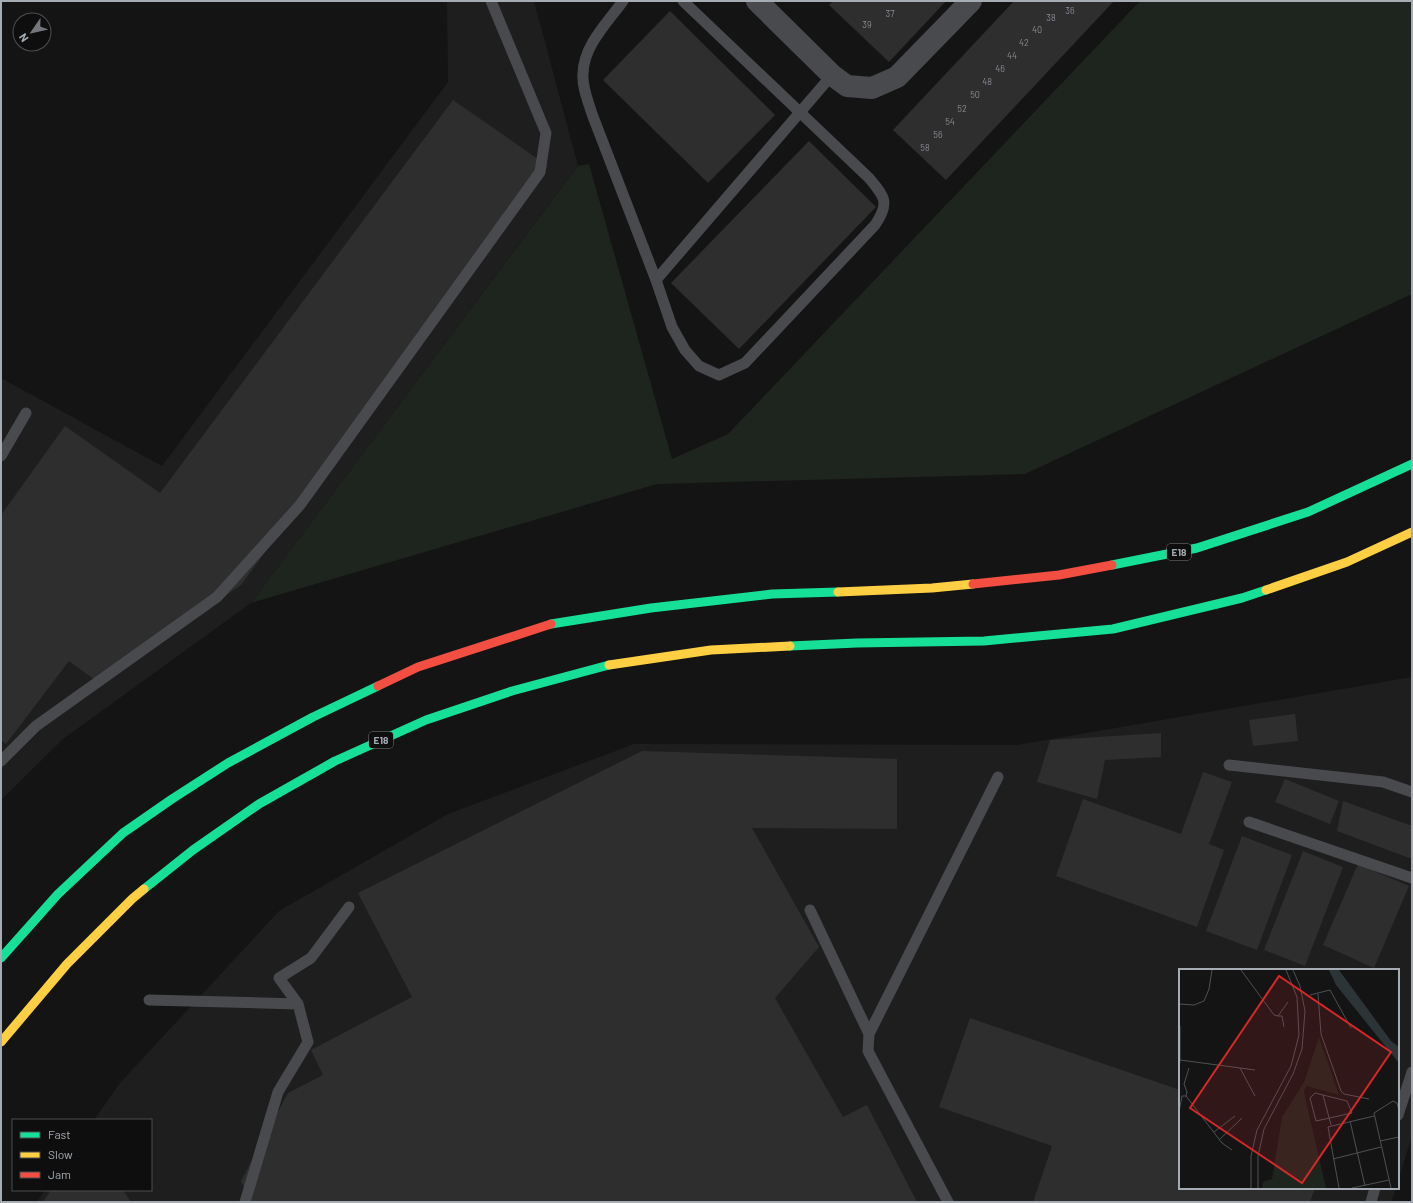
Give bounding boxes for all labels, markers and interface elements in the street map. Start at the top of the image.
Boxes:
house number: 36 [1065,5,1075,16]
house number: 37 [886,8,895,19]
north arrow [12,12,52,52]
house number: 38 [1046,12,1056,23]
house number: 39 [862,19,872,30]
house number: 40 [1032,24,1042,35]
text: N [16,31,31,45]
house number: 42 [1019,37,1029,48]
house number: 44 [1007,50,1017,61]
house number: 46 [995,63,1005,74]
house number: 48 [982,76,992,87]
house number: 50 [970,89,980,100]
house number: 52 [957,103,967,114]
house number: 54 [945,116,955,127]
house number: 56 [933,129,943,140]
house number: 58 [920,142,930,153]
road number: E18 [1167,544,1191,560]
road number: E18 [369,732,393,748]
inset map [1179,969,1399,1189]
legend [12,1119,152,1191]
text: Fast [48,1127,71,1141]
text: Slow [48,1147,73,1161]
text: Jam [48,1167,71,1181]

